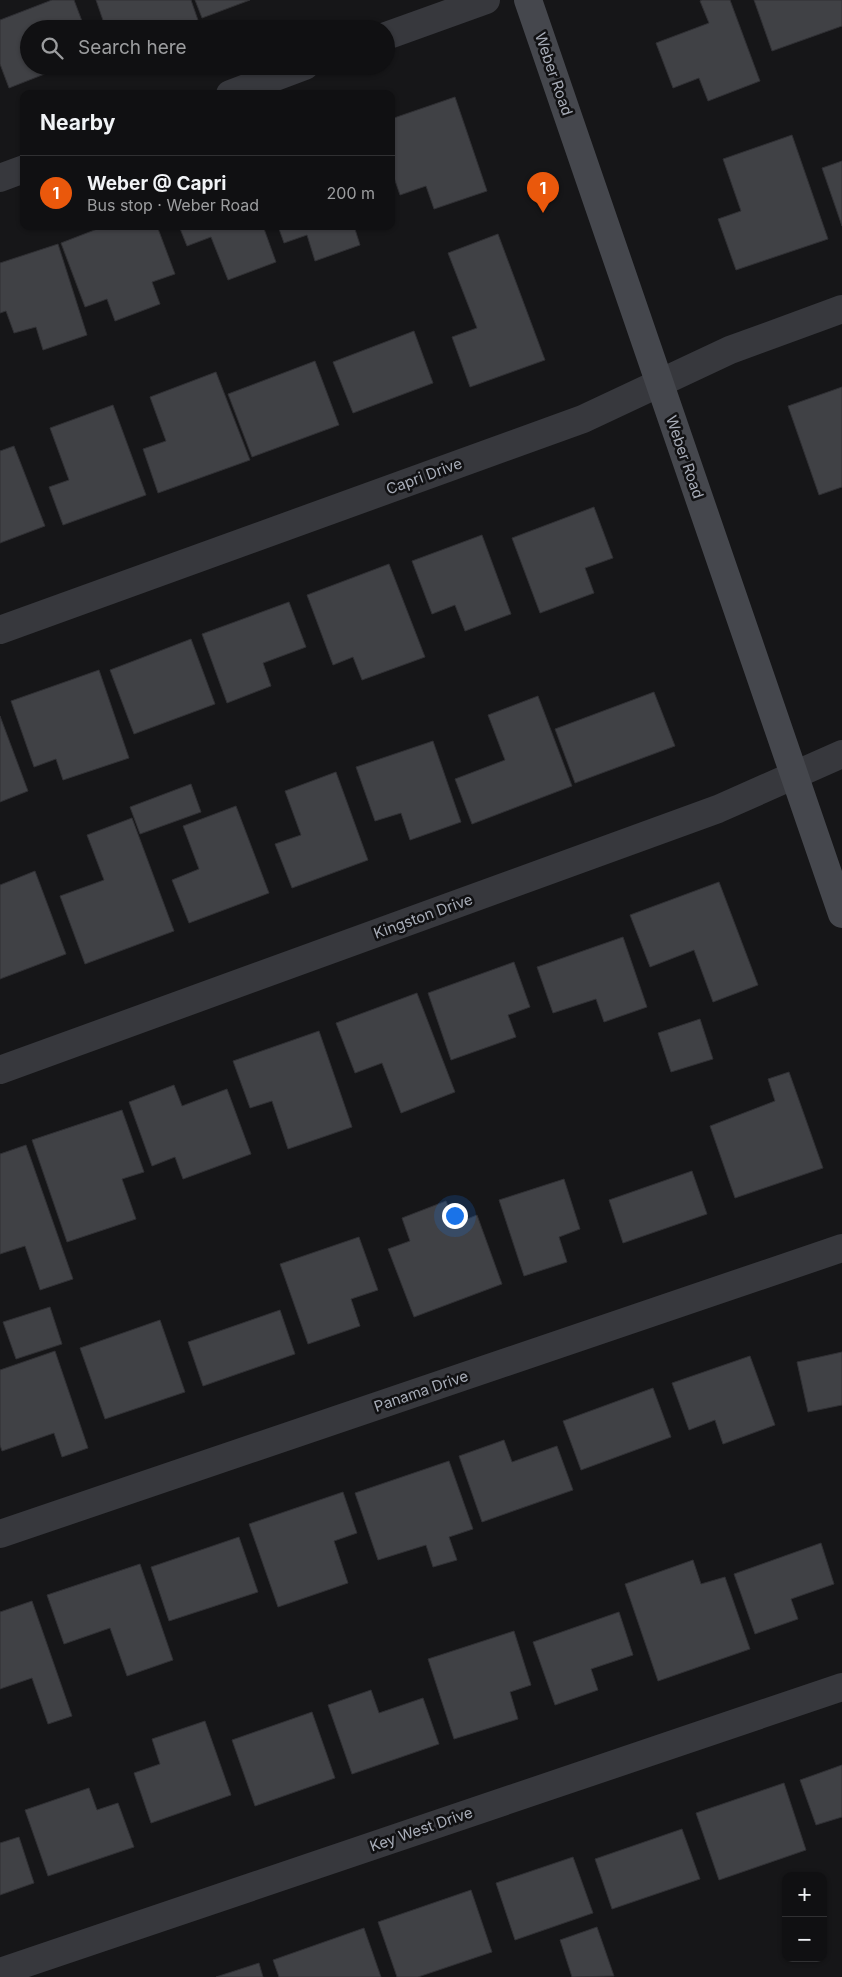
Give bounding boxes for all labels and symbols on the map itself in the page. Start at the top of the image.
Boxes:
street label: Weber Road [531,30,577,118]
pin: 1 [527,172,559,213]
street label: Weber Road [662,413,708,501]
street label: Capri Drive [383,453,465,499]
street label: Kingston Drive [371,889,475,943]
your location [442,1203,468,1229]
street label: Panama Drive [371,1366,471,1416]
street label: Key West Drive [367,1802,475,1856]

